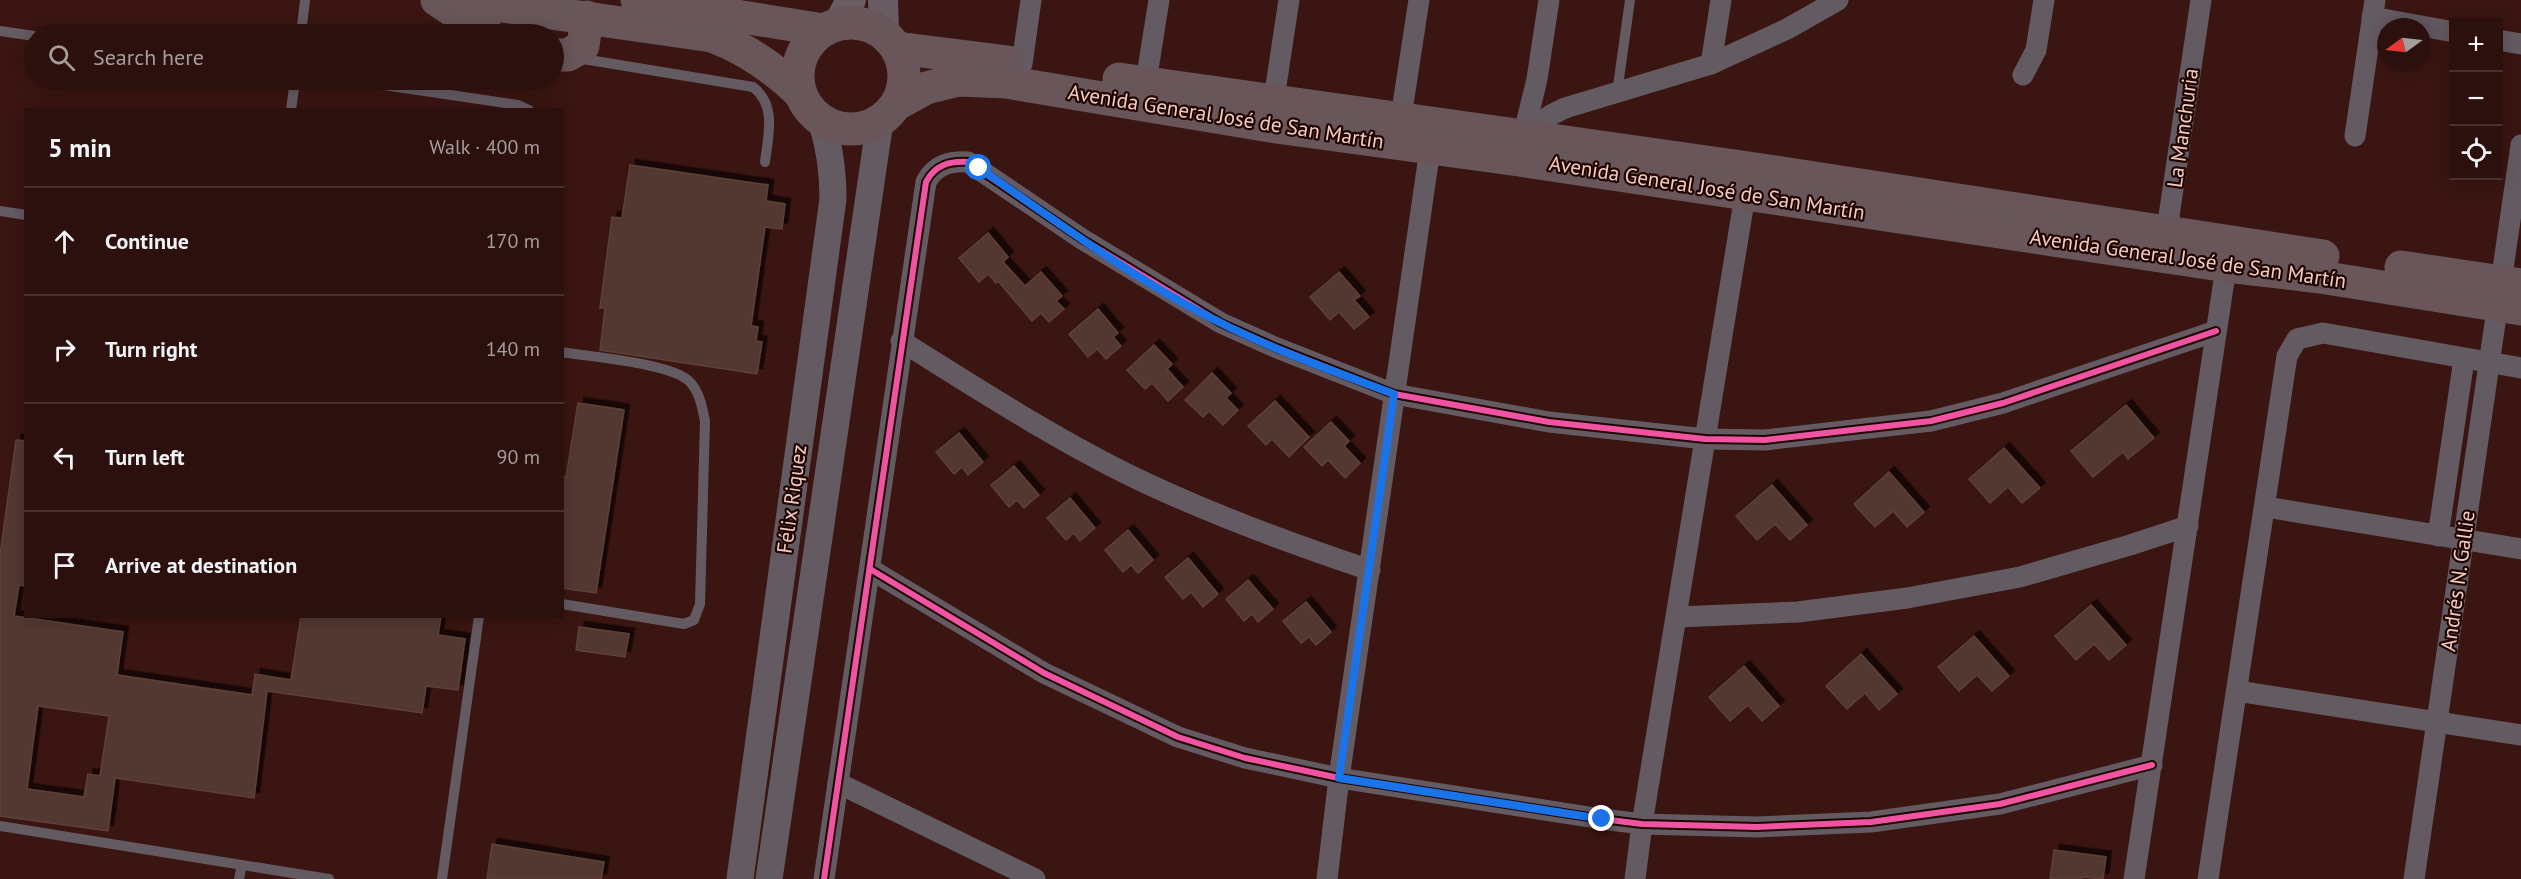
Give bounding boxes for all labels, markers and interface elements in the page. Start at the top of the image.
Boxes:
north arrow [2377,18,2431,72]
map controls [2449,18,2503,180]
button: + [2449,18,2503,72]
search box [24,24,564,90]
icon: search [45,41,78,74]
text: Search here [93,43,204,71]
street label: La Manchuria [2161,66,2204,189]
button: − [2449,72,2503,126]
street label: Avenida General José de San Martín [1066,78,1386,155]
button: locate [2449,126,2503,180]
text: 5 min [48,131,111,164]
text: Walk · 400 m [429,134,540,160]
street label: Avenida General José de San Martín [1547,149,1867,226]
route start [965,154,991,180]
street label: Avenida General José de San Martín [2028,223,2348,294]
icon: ahead [48,225,81,258]
text: Continue [105,227,189,255]
text: 170 m [486,228,540,254]
icon: right [48,333,81,366]
text: Turn right [105,335,197,363]
text: 140 m [486,336,540,362]
icon: left [48,441,81,474]
text: Turn left [105,443,185,471]
street label: Félix Riquez [771,443,813,555]
text: 90 m [497,444,540,470]
street label: Andrés N. Gallie [2434,509,2481,653]
icon: arrive [48,549,81,582]
text: Arrive at destination [105,551,297,579]
route end [1588,805,1614,831]

